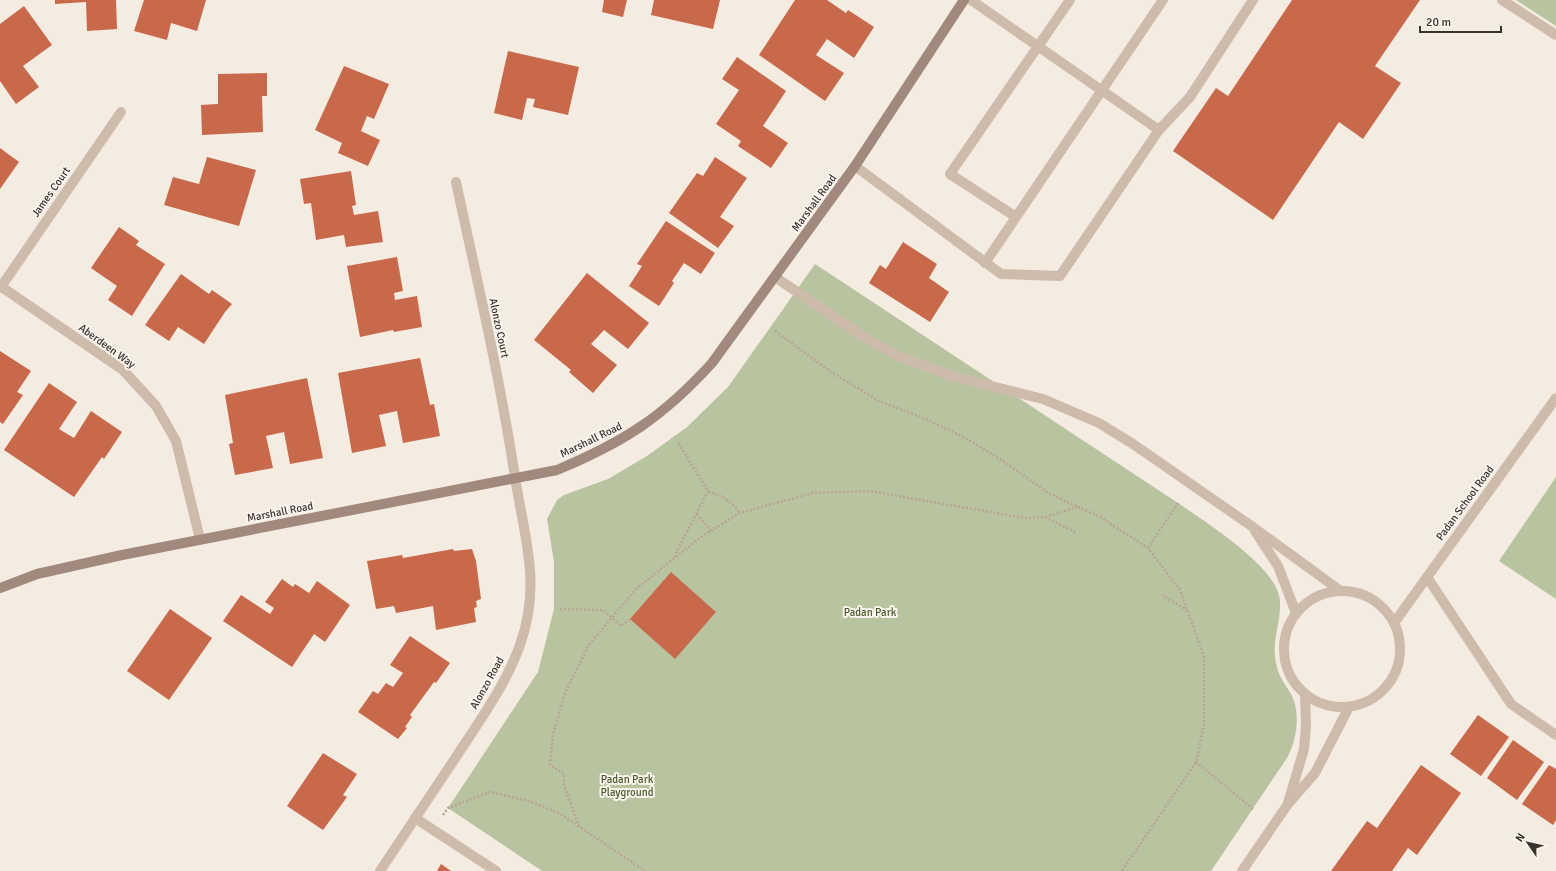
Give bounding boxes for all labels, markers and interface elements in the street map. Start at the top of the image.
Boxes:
scale bar [1420,8,1501,34]
text: 20 m [1426,15,1451,30]
street label: James Court [29,164,73,220]
street label: Marshall Road [789,172,839,234]
street label: Alonzo Court [486,297,512,359]
street label: Aberdeen Way [76,321,139,371]
street label: Marshall Road [558,419,624,461]
street label: Padan School Road [1434,463,1497,543]
street label: Marshall Road [246,499,314,525]
park label: Padan Park [844,606,897,619]
street label: Alonzo Road [467,654,507,711]
park label: Padan Park Playground [600,773,654,799]
north arrow [1508,823,1548,863]
text: N [1513,831,1528,844]

